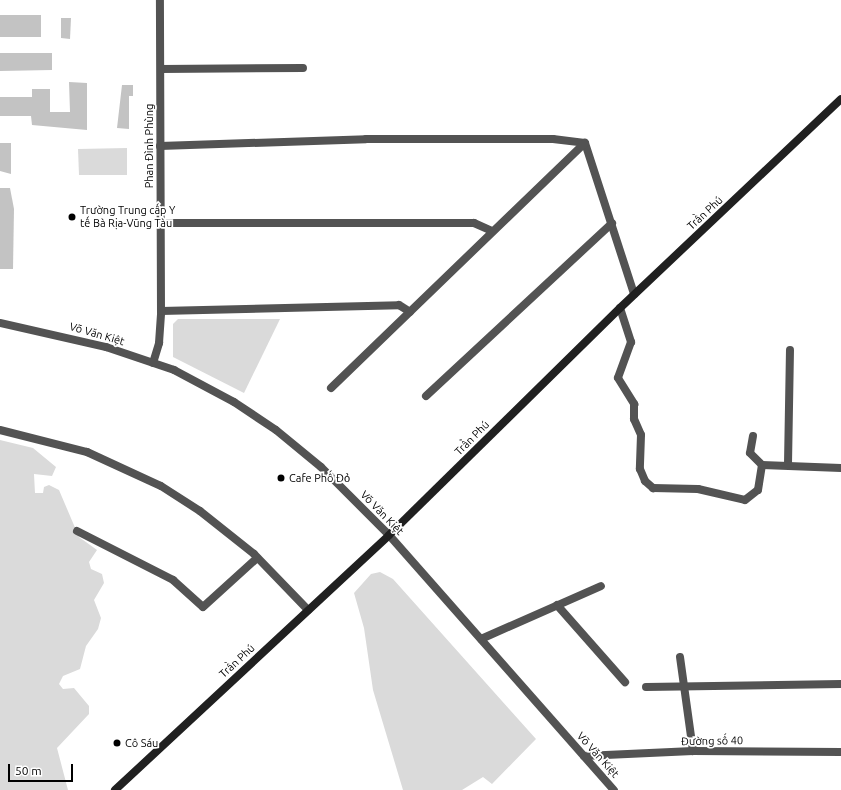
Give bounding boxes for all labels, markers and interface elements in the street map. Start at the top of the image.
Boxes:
street label: Phan Đình Phùng [142,104,156,188]
street label: Trần Phú [685,193,725,233]
place label: Trường Trung cấp Y tế Bà Rịa-Vũng Tàu [80,204,175,230]
marker: Trường Trung cấp Y tế Bà Rịa-Vũng Tàu [67,212,77,222]
street label: Võ Văn Kiệt [68,320,126,348]
street label: Trần Phú [452,418,492,458]
place label: Cafe Phố Đỏ [289,471,350,485]
marker: Cafe Phố Đỏ [276,473,286,483]
street label: Võ Văn Kiệt [358,488,406,538]
street label: Trần Phú [217,641,257,681]
street label: Võ Văn Kiệt [574,729,622,781]
street label: Đường số 40 [681,734,743,748]
place label: Cô Sáu [125,736,158,750]
marker: Cô Sáu [112,738,122,748]
scale bar [10,756,75,782]
text: 50 m [15,764,42,777]

